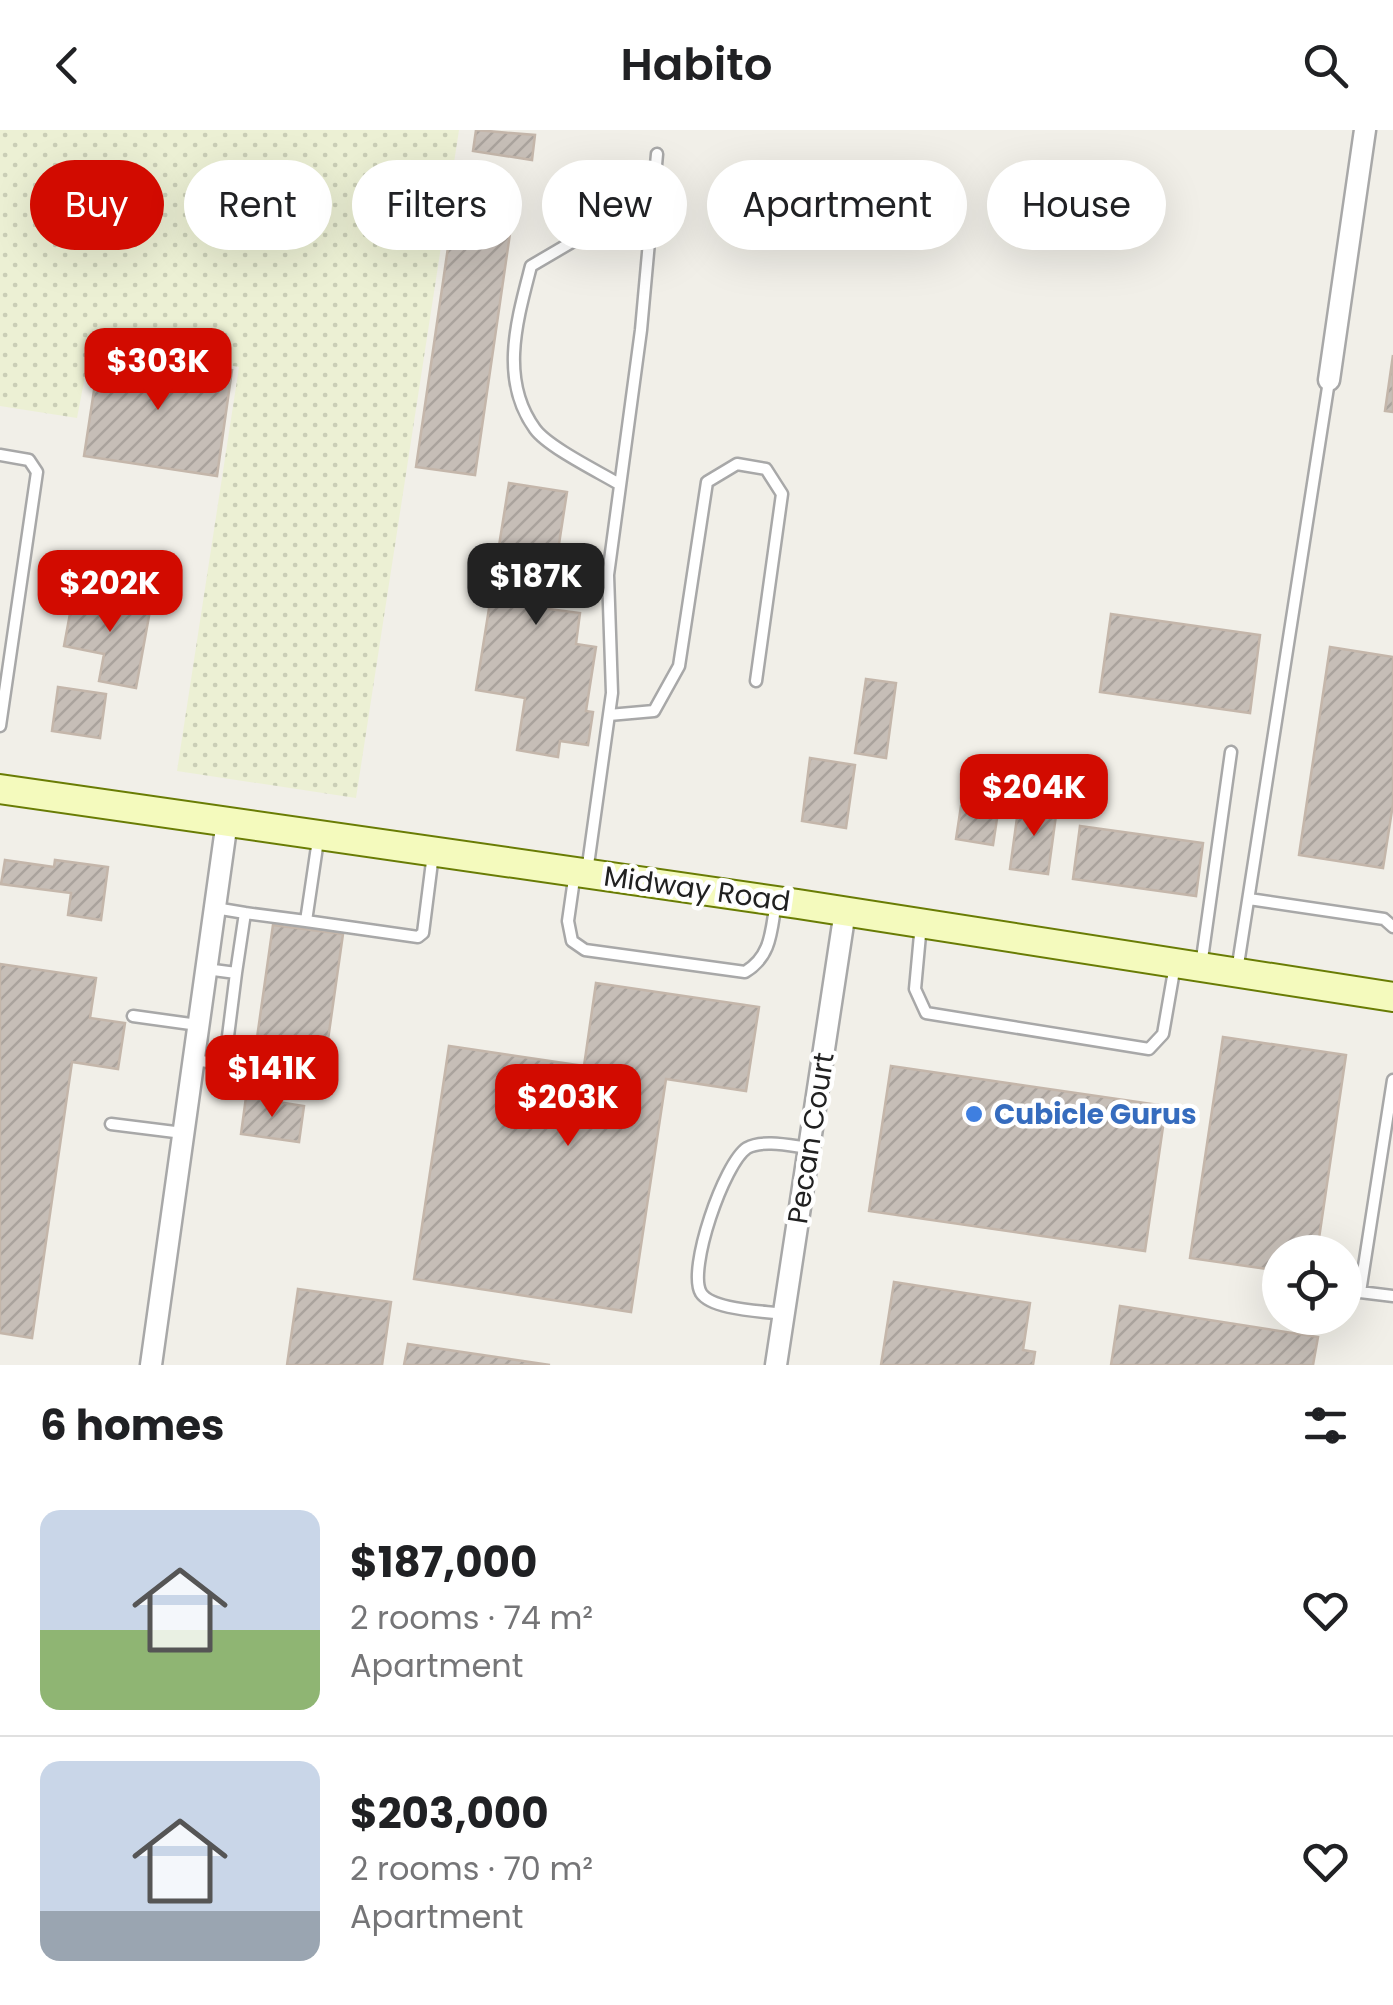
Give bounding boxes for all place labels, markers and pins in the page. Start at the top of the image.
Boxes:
pin: $303K [88,328,228,413]
pin: $187K [466,543,606,628]
pin: $202K [40,550,180,635]
pin: $204K [964,754,1104,839]
pin: $141K [202,1035,342,1120]
pin: $203K [498,1064,638,1149]
place label: Cubicle Gurus [994,1095,1197,1134]
marker: Cubicle Gurus [963,1103,985,1125]

